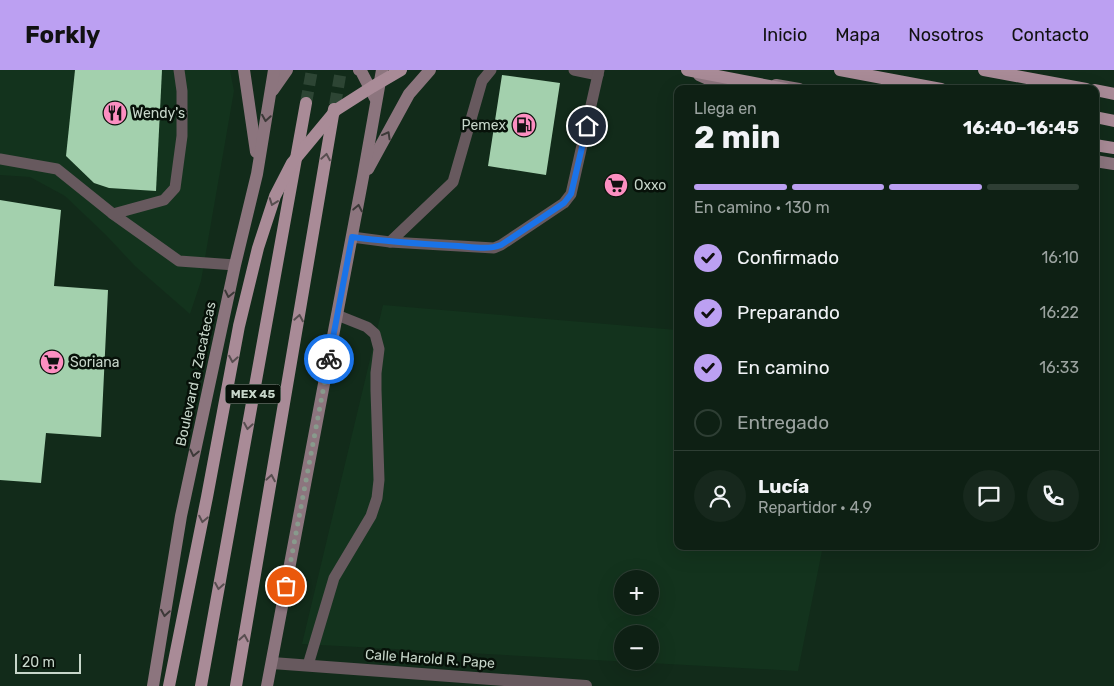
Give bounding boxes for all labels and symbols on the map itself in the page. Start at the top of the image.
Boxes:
restaurant icon: Wendy's [102,100,128,126]
place label: Wendy's [132,105,185,122]
pin [566,105,608,147]
fuel station icon: Pemex [511,112,537,138]
one-way arrow [262,114,272,123]
place label: Pemex [462,117,506,134]
one-way arrow [381,131,391,140]
one-way arrow [320,153,330,162]
supermarket icon: Oxxo [603,172,629,198]
place label: Oxxo [634,177,666,194]
one-way arrow [269,198,279,206]
one-way arrow [352,204,362,213]
one-way arrow [224,290,235,299]
street label: Boulevard a Zacatecas [172,300,220,448]
one-way arrow [293,313,303,322]
courier [304,334,354,384]
supermarket icon: Soriana [39,349,65,375]
place label: Soriana [70,354,119,371]
one-way arrow [228,355,239,364]
road number: MEX 45 [226,384,280,404]
one-way arrow [243,422,253,431]
one-way arrow [189,448,200,457]
one-way arrow [266,473,276,482]
one-way arrow [198,515,209,524]
pin [265,565,307,607]
one-way arrow [214,582,224,591]
one-way arrow [160,609,171,617]
one-way arrow [239,634,249,642]
street label: Calle Harold R. Pape [365,646,496,672]
scale bar [15,651,81,674]

